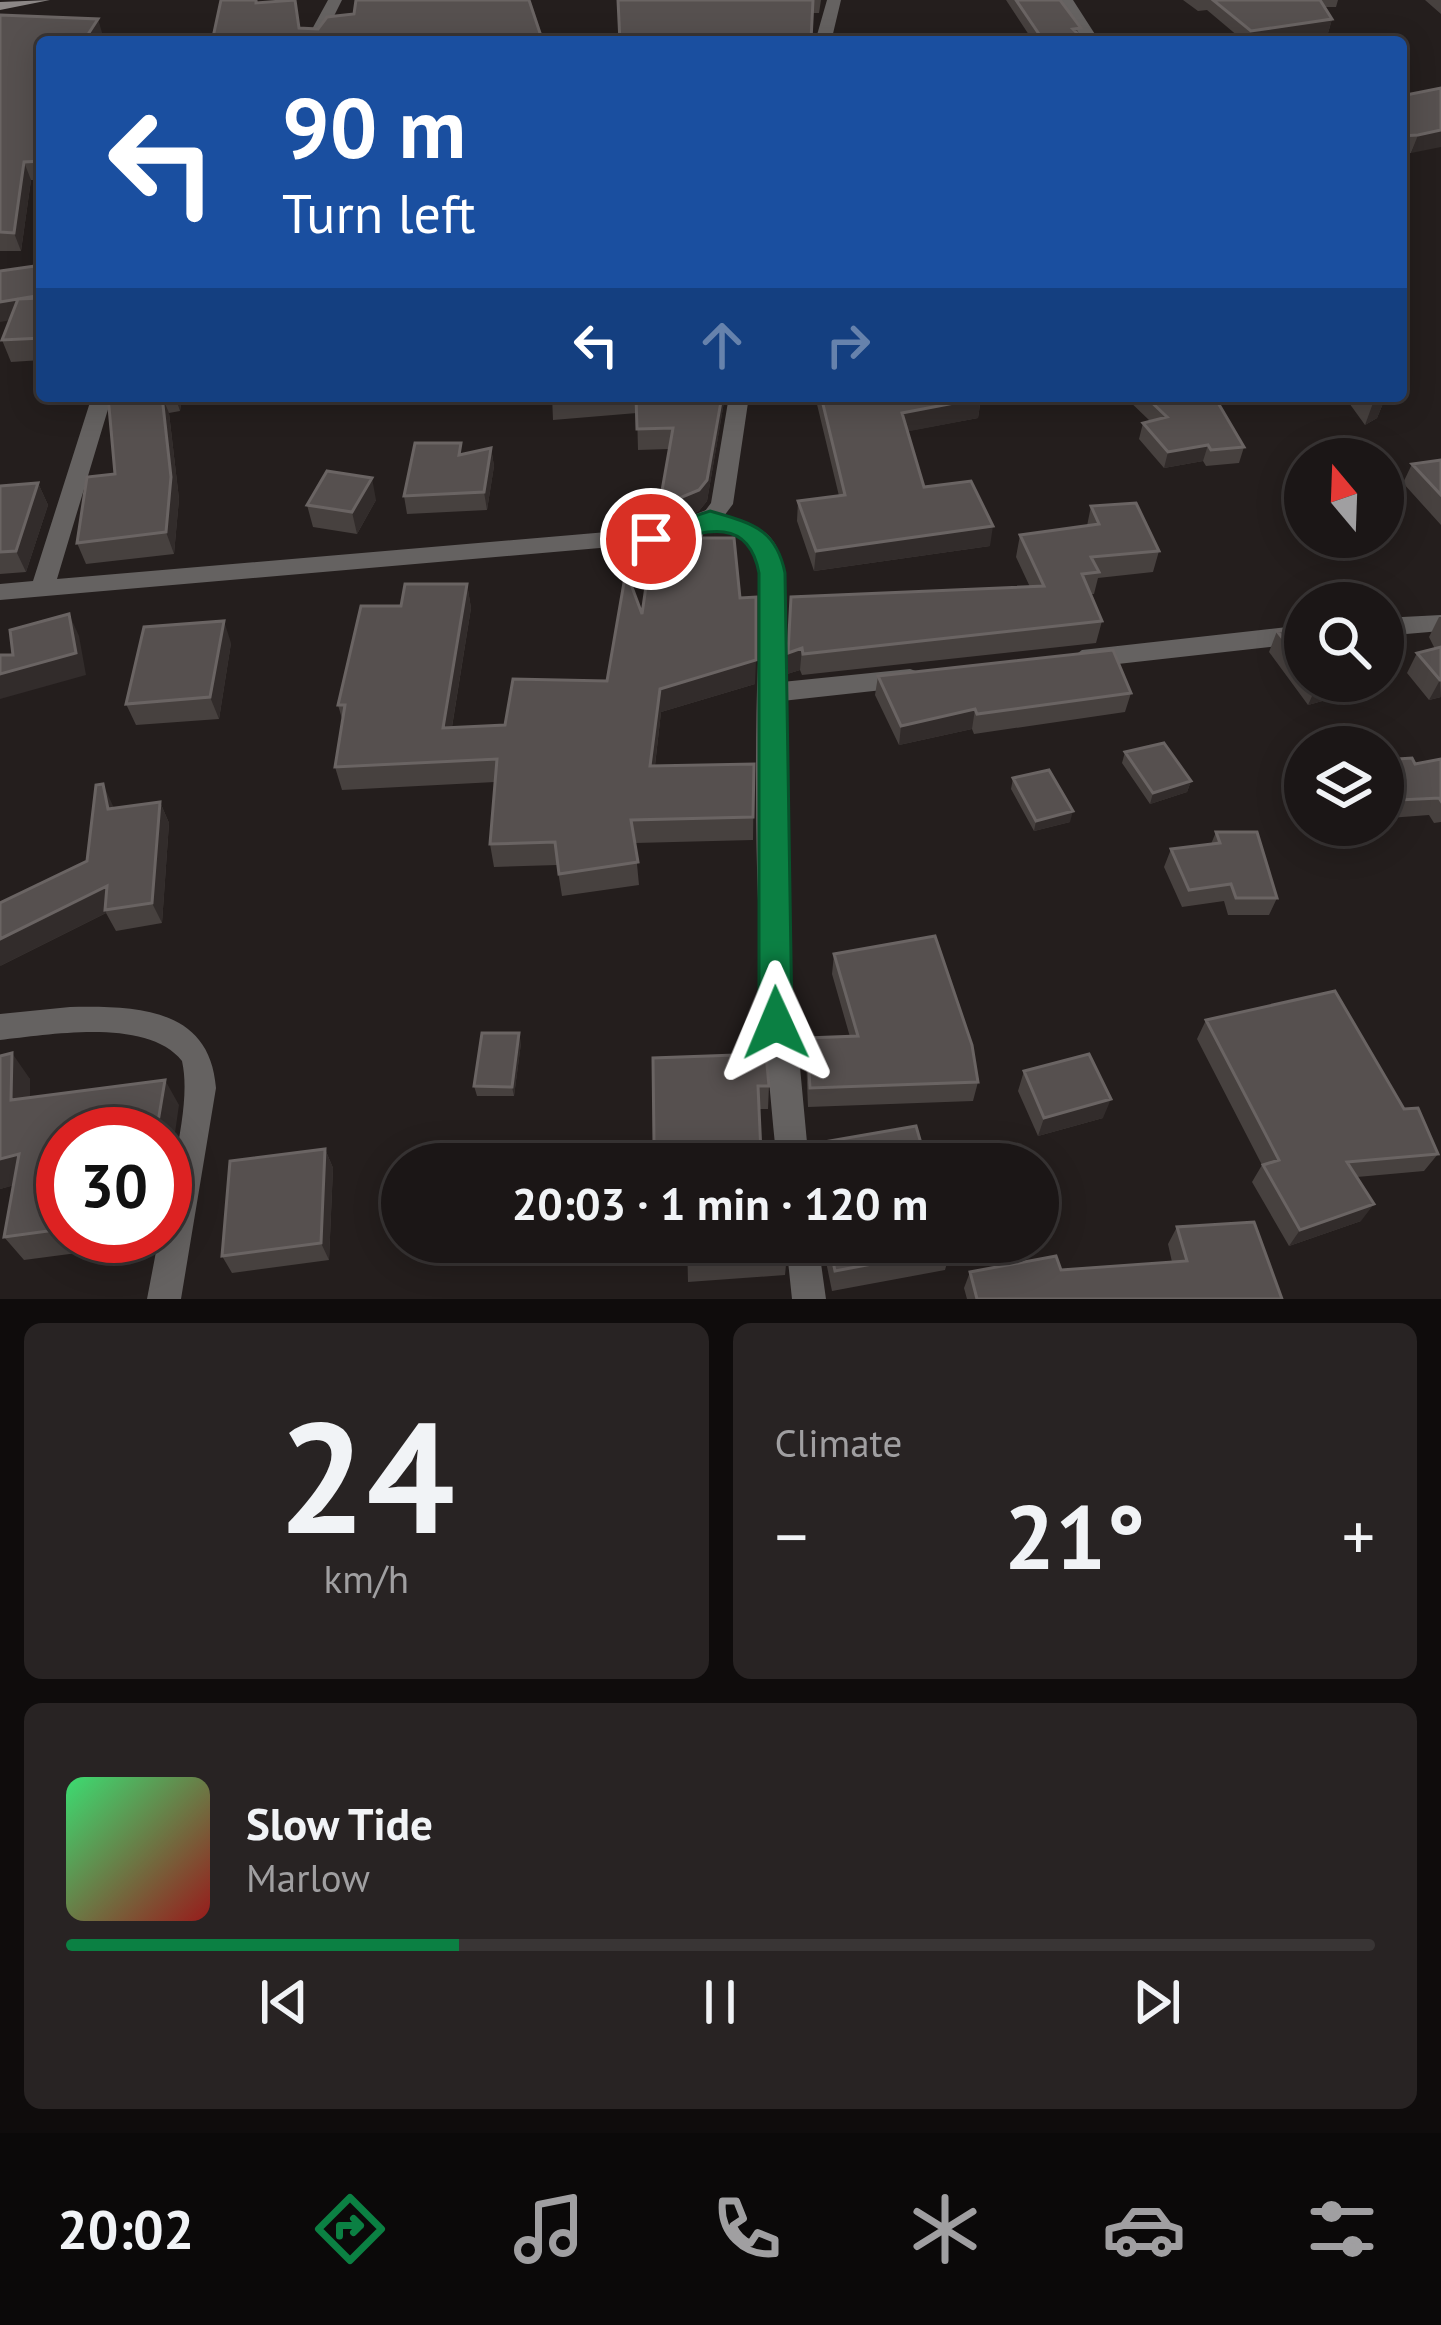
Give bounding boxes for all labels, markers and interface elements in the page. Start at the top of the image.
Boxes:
text: 90 m [282,72,466,181]
icon: left [84,84,240,240]
text: Turn left [282,178,476,248]
icon: left [563,312,629,378]
icon: ahead [689,312,755,378]
icon: right [815,312,881,378]
north arrow [1284,438,1404,558]
map controls [1284,438,1404,846]
pin [600,488,702,590]
icon: arrive [618,506,684,572]
button: search [1284,582,1404,702]
button: layers [1284,726,1404,846]
position arrow [713,960,839,1086]
speed limit sign: 30 [36,1107,192,1263]
text: 20:03 · 1 min · 120 m [512,1174,928,1232]
text: 24 [278,1374,455,1576]
text: Climate [775,1417,902,1468]
text: 21° [1004,1477,1145,1594]
text: − [775,1493,808,1578]
text: + [1342,1493,1375,1578]
text: km/h [324,1553,409,1604]
text: Slow Tide [246,1794,433,1852]
text: Marlow [246,1852,370,1903]
icon: previous [251,1969,317,2035]
icon: pause [687,1969,753,2035]
icon: next [1124,1969,1190,2035]
icon: directions [308,2187,392,2271]
icon: music [507,2187,591,2271]
icon: phone [705,2187,789,2271]
icon: climate [903,2187,987,2271]
icon: car [1102,2187,1186,2271]
icon: filters [1300,2187,1384,2271]
text: 20:02 [57,2194,194,2264]

